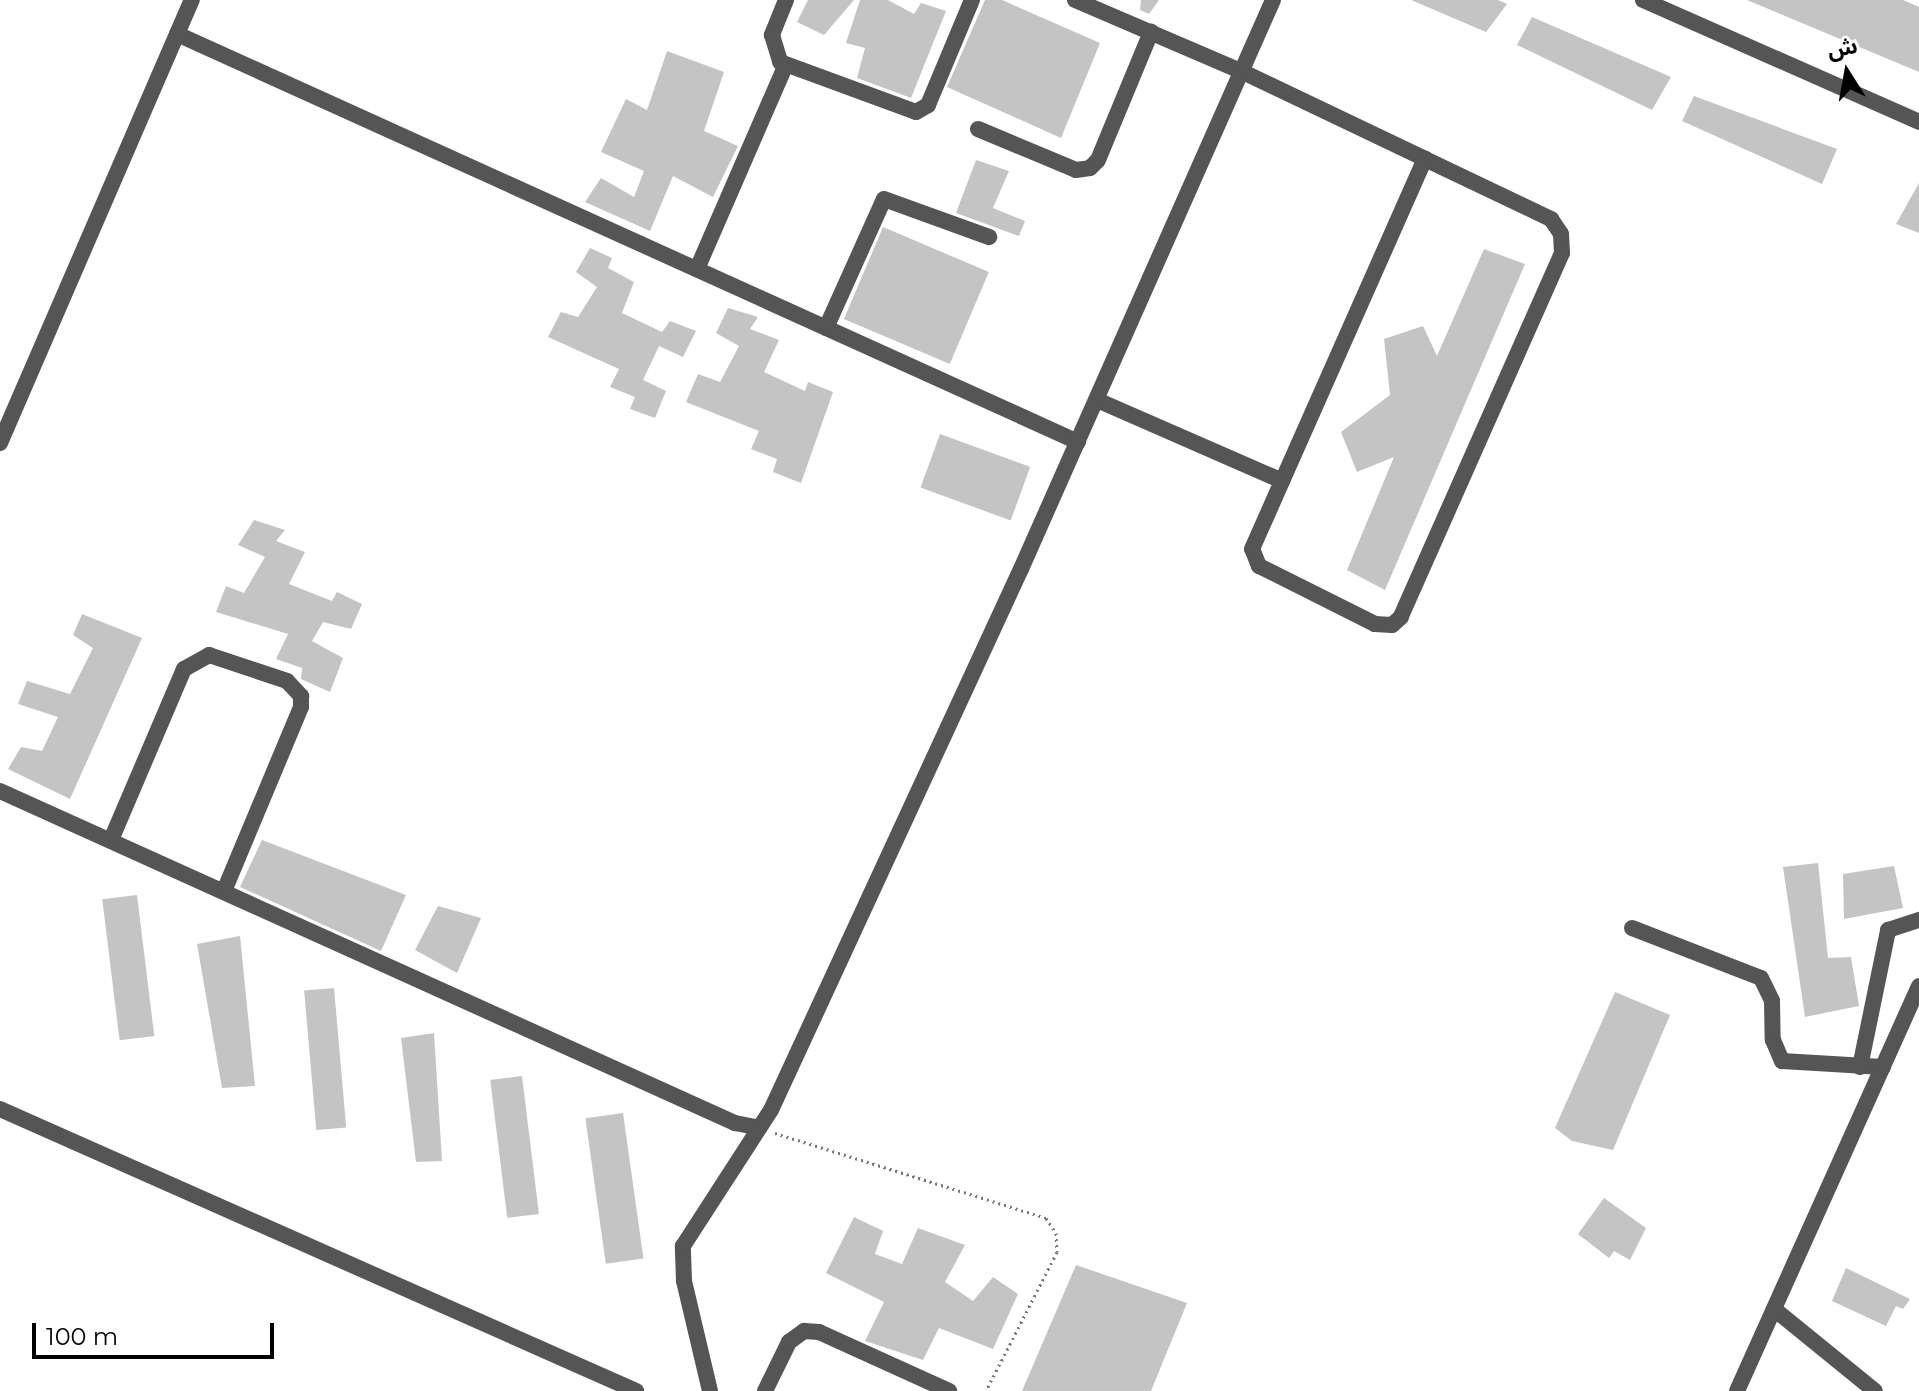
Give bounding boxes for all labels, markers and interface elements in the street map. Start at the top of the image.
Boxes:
north arrow [1807,32,1887,112]
text: ش [1825,32,1860,64]
scale bar [36,1307,278,1357]
text: 100 m [46,1322,118,1351]

